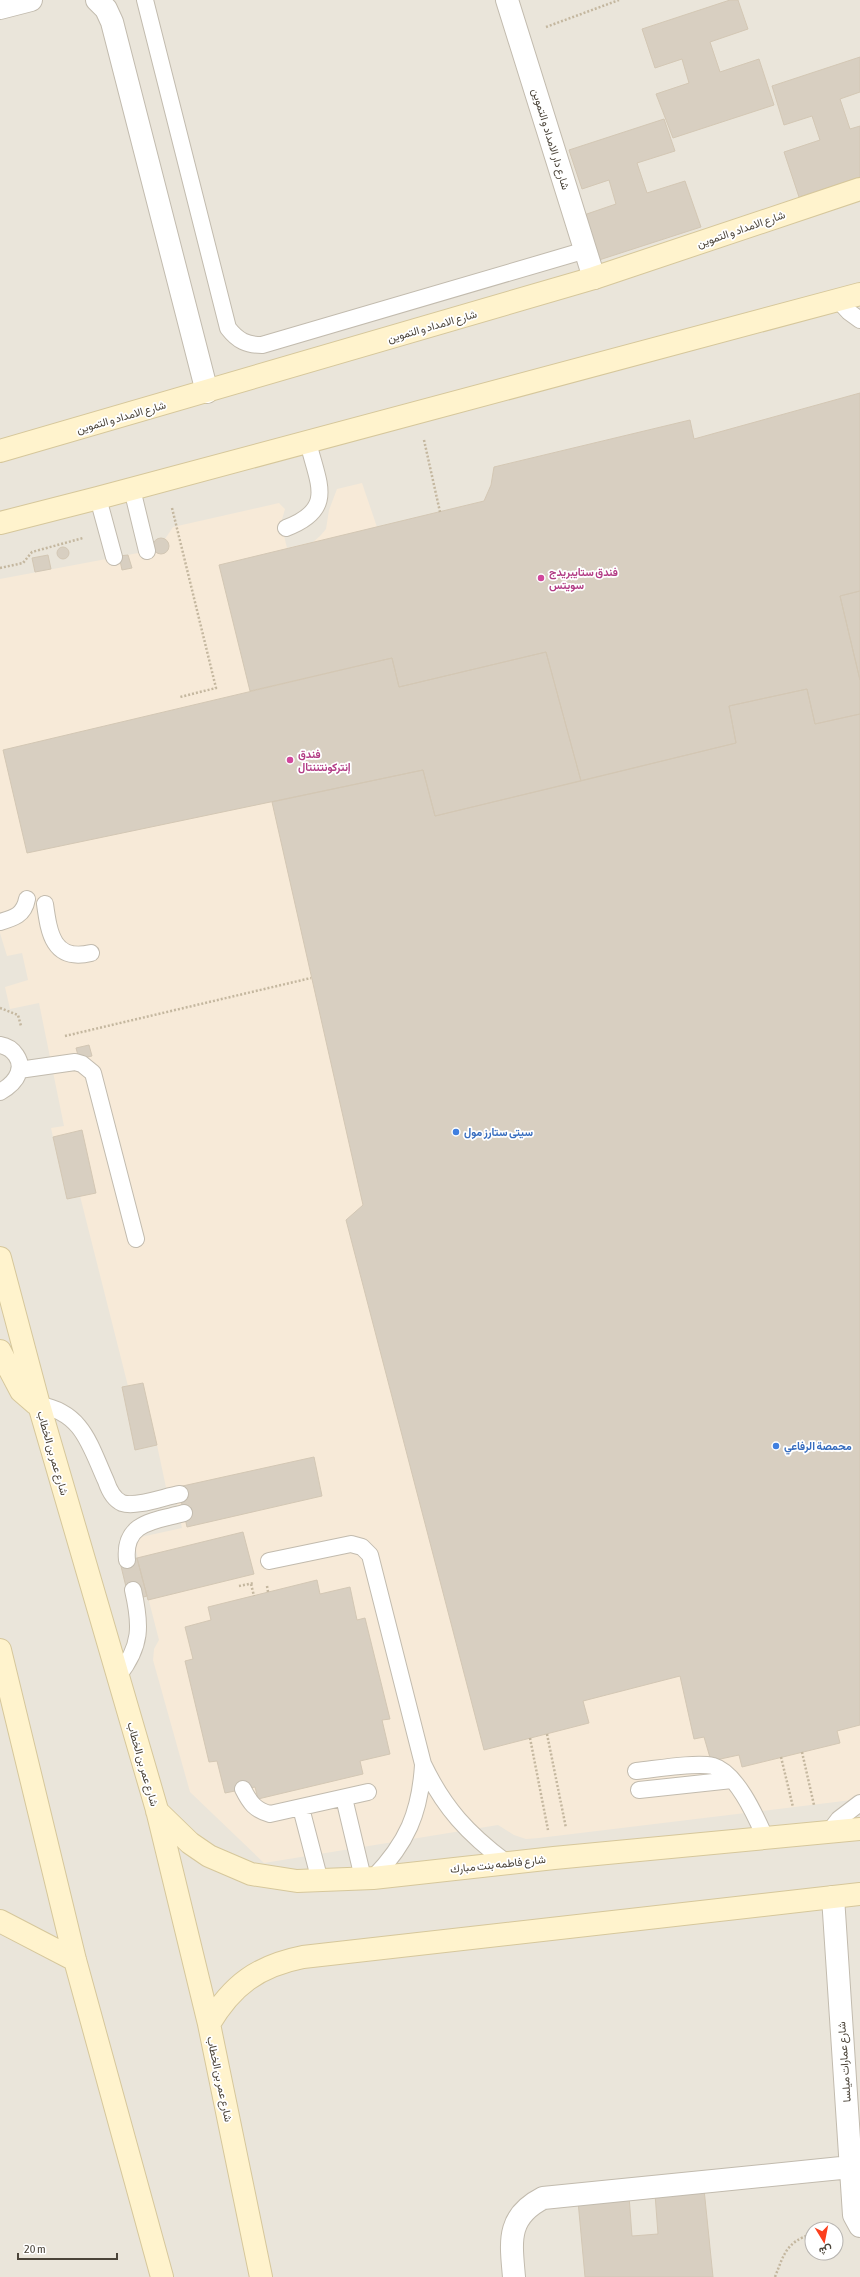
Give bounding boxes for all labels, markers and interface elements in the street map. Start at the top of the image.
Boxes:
street label: شارع دار الامداد و التموين [528,87,572,192]
street label: شارع الامداد و التموين [695,208,788,252]
street label: شارع الامداد و التموين [386,307,479,346]
street label: شارع الامداد و التموين [75,398,168,437]
place label: فندق ستايبريدج سويتس [549,566,618,592]
marker: فندق ستايبريدج سويتس [536,573,546,583]
place label: فندق إنتركونتننتال [298,748,351,774]
marker: فندق إنتركونتننتال [285,755,295,765]
place label: سيتى ستارز مول [464,1126,533,1139]
marker: سيتى ستارز مول [451,1127,461,1137]
street label: شارع عمر بن الخطاب [33,1409,71,1497]
place label: محمصة الرفاعي [784,1440,852,1455]
marker: محمصة الرفاعي [771,1441,781,1451]
street label: شارع عمر بن الخطاب [123,1720,161,1808]
street label: شارع فاطمه بنت مبارك [450,1853,547,1877]
street label: شارع عمارات ميلسا [835,2021,855,2103]
street label: شارع عمر بن الخطاب [203,2035,235,2124]
north arrow [804,2221,844,2261]
scale bar [18,2235,117,2261]
text: 20 m [24,2242,46,2256]
text: ش [818,2243,833,2258]

